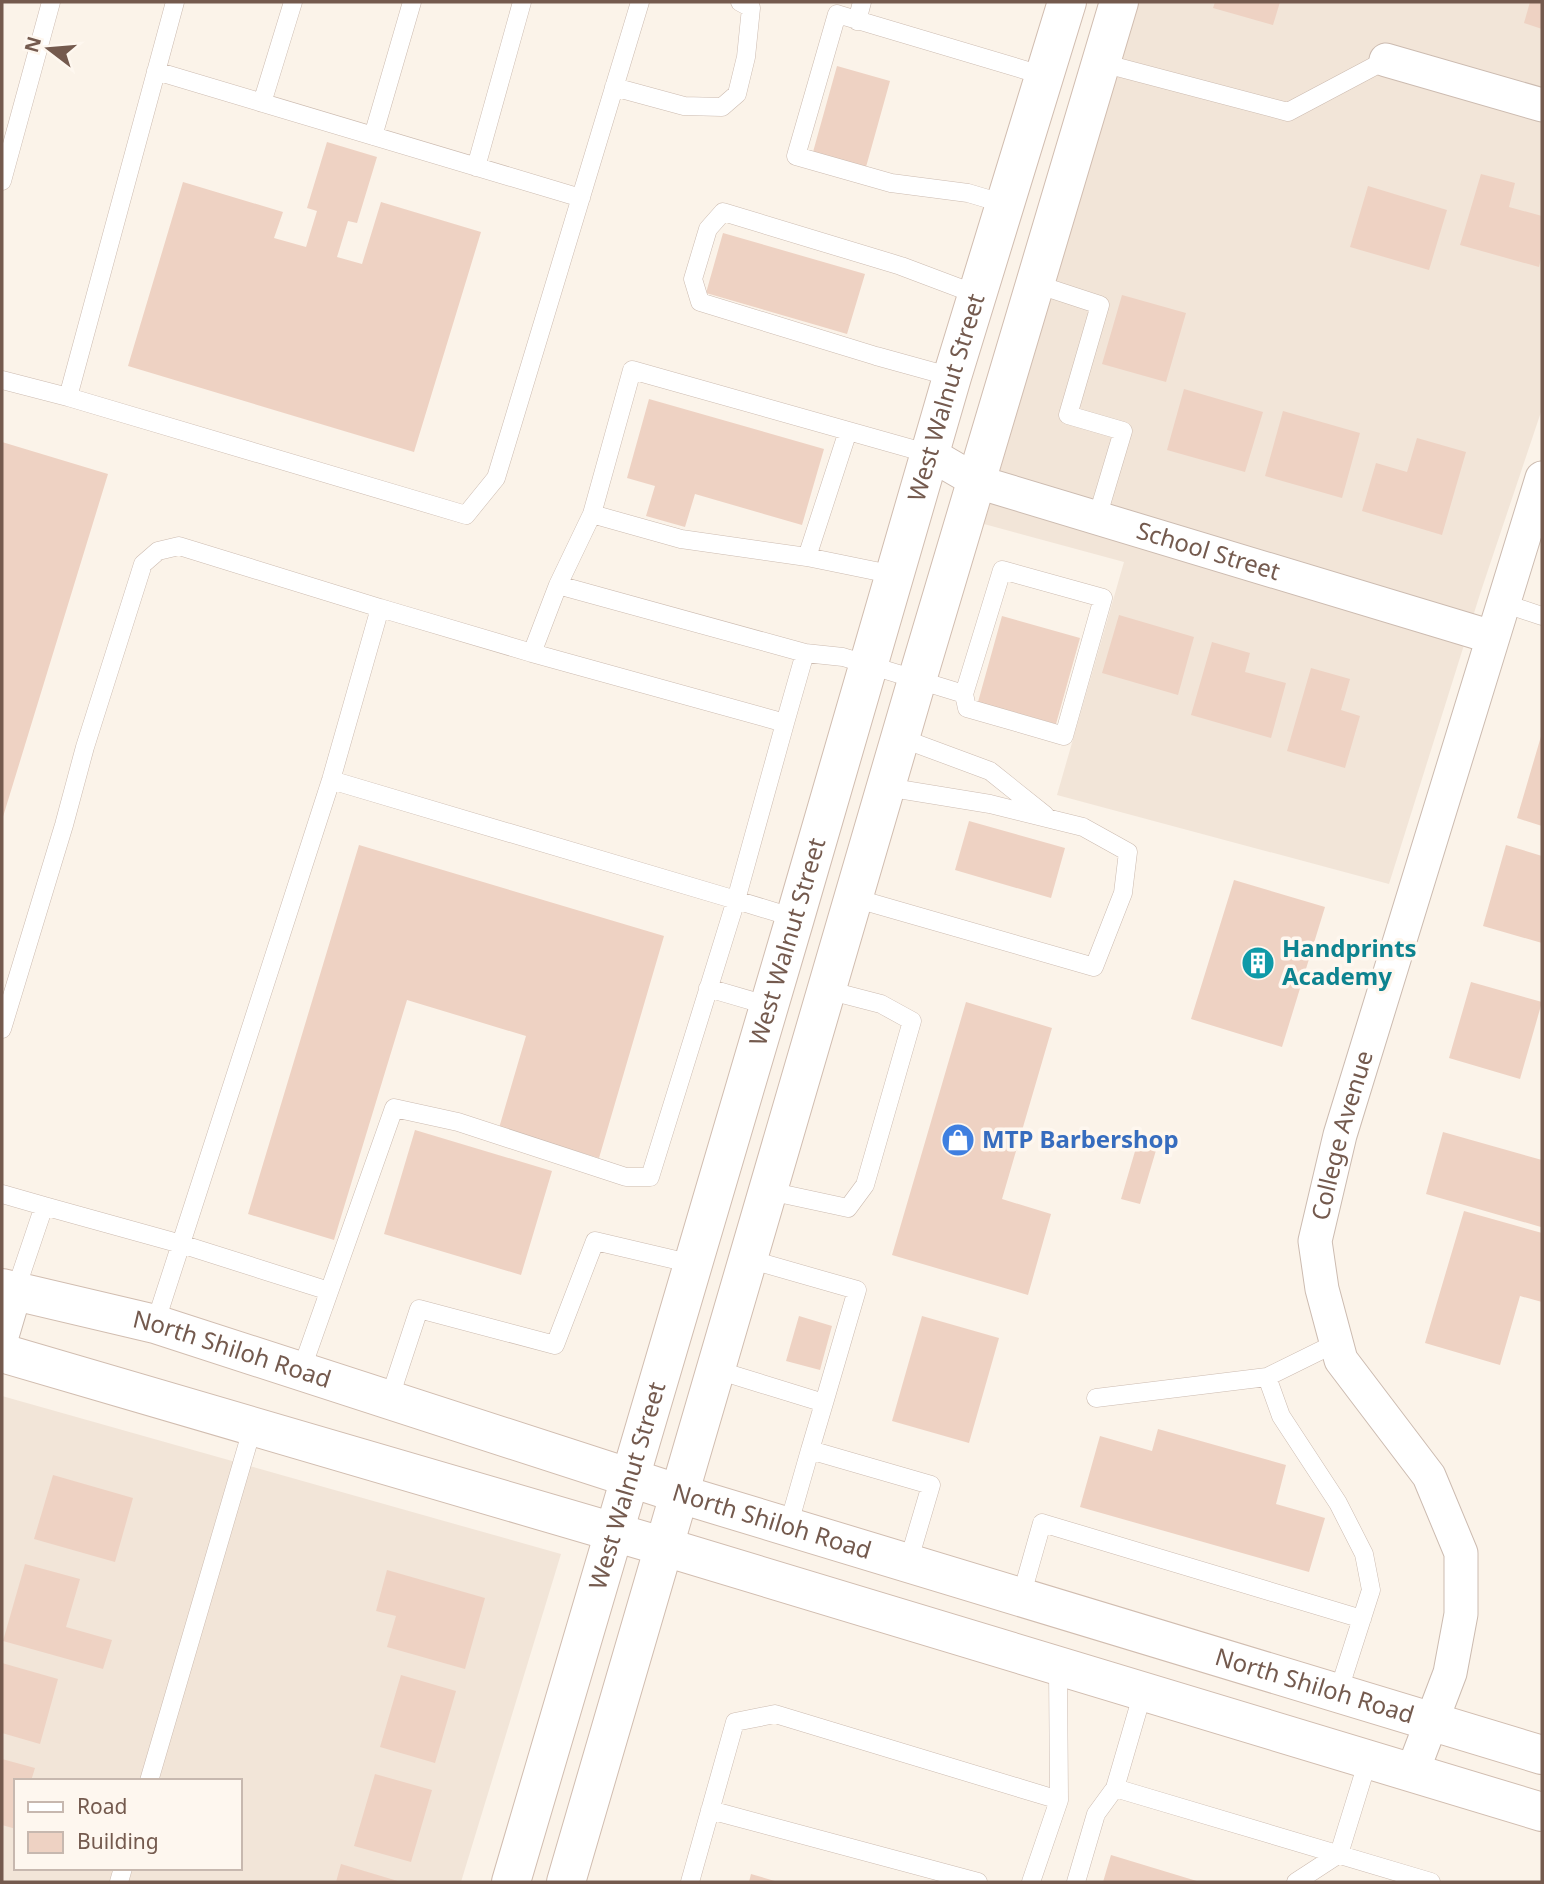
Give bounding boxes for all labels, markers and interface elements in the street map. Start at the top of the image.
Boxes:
north arrow [14,14,84,84]
text: N [18,33,47,55]
street label: West Walnut Street [899,289,992,505]
street label: School Street [1133,513,1285,587]
street label: West Walnut Street [740,833,833,1049]
place label: Handprints Academy [1282,931,1417,992]
building icon: Handprints Academy [1239,944,1277,982]
street label: College Avenue [1302,1046,1380,1223]
shop icon: MTP Barbershop [939,1121,977,1159]
place label: MTP Barbershop [982,1122,1179,1155]
street label: North Shiloh Road [130,1301,336,1395]
street label: West Walnut Street [580,1377,673,1593]
street label: North Shiloh Road [669,1475,876,1566]
street label: North Shiloh Road [1211,1639,1418,1730]
legend [14,1779,242,1870]
text: Road [77,1792,127,1820]
text: Building [77,1827,159,1855]

